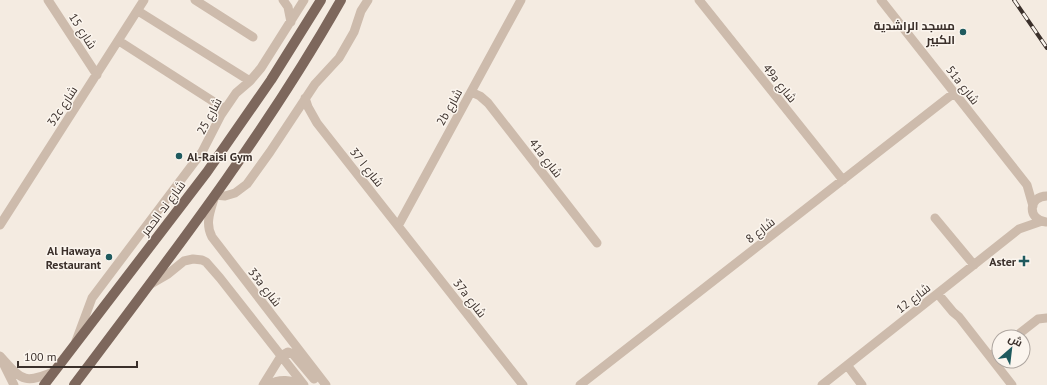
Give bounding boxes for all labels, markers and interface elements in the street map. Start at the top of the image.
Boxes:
street label: شارع 15 [65,10,100,52]
place label: مسجد الراشدية الكبير [874,18,955,48]
marker: مسجد الراشدية الكبير [958,27,968,37]
street label: 49a شارع [759,61,800,106]
street label: 51a شارع [942,62,983,108]
street label: 32c شارع [44,83,81,129]
street label: 2b شارع [433,86,466,128]
street label: شارع 25 [193,95,226,137]
street label: 41a شارع [525,135,566,181]
street label: شارع ا 37 [346,144,387,190]
place label: Al-Raisi Gym [187,149,253,164]
marker: Al-Raisi Gym [174,151,184,161]
street label: شارع ند الحمر [137,178,189,240]
street label: شارع 8 [742,214,778,247]
place label: Al Hawaya Restaurant [46,243,102,272]
marker: Al Hawaya Restaurant [104,252,114,262]
place label: Aster [989,254,1017,269]
marker: Aster [1019,256,1029,266]
street label: 33a شارع [244,264,285,310]
street label: 37a شارع [449,276,490,321]
street label: شارع 12 [893,280,934,317]
north arrow [991,329,1031,369]
text: ش [1006,331,1025,350]
scale bar [18,343,137,369]
text: 100 m [24,349,57,364]

